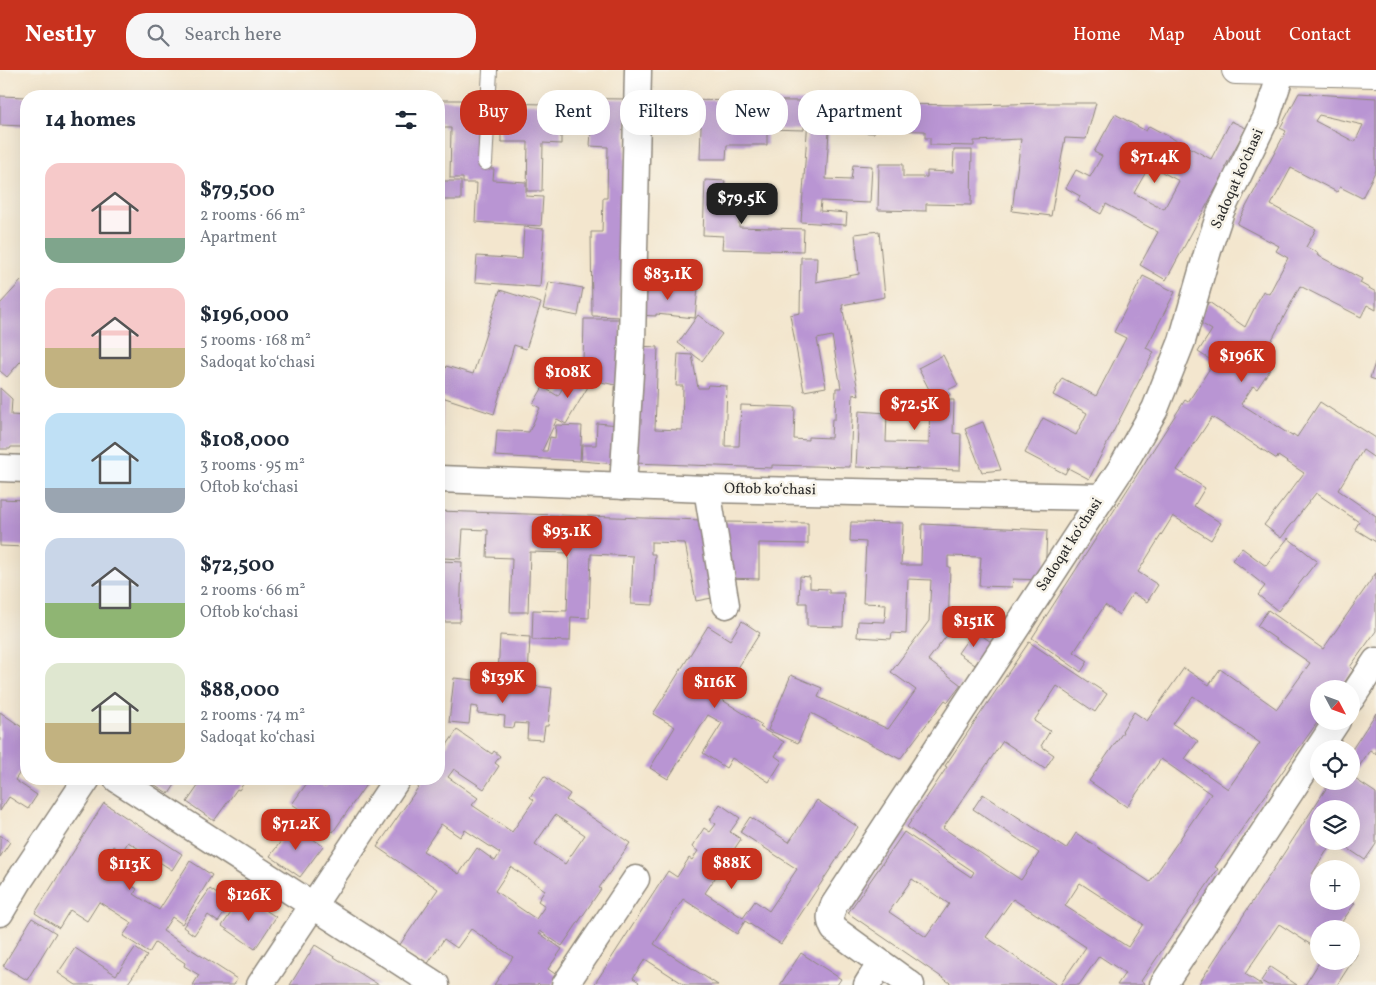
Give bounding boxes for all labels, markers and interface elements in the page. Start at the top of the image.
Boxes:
search box [126,13,476,58]
text: Nestly [25,18,96,52]
icon: search [144,21,172,49]
text: Search here [184,22,282,48]
text: Home [1073,23,1121,48]
text: Map [1149,23,1185,48]
text: About [1213,23,1261,48]
text: Contact [1289,23,1351,48]
chip: Buy [460,90,527,135]
chip: Rent [537,90,610,135]
chip: Filters [620,90,706,135]
chip: New [716,90,788,135]
chip: Apartment [798,90,921,135]
text: 14 homes [45,106,136,135]
icon: filters [392,106,420,134]
street label: Sadoqat koʻchasi [1206,125,1270,233]
pin: $71.4K [1114,142,1196,184]
text: $71.4K [1131,147,1179,169]
text: $79,500 [200,176,275,205]
pin: $79.5K [701,182,783,225]
icon: home [85,183,145,243]
text: $79.5K [718,188,766,210]
text: 2 rooms · 66 m² [200,205,306,227]
text: Apartment [200,227,277,249]
pin: $83.1K [627,258,709,301]
text: $83.1K [644,264,692,286]
text: $196,000 [200,301,289,330]
icon: home [85,308,145,368]
text: 5 rooms · 168 m² [200,330,311,352]
pin: $196K [1207,340,1277,383]
text: $196K [1220,346,1264,368]
text: Sadoqat koʻchasi [200,352,315,374]
pin: $108K [533,356,603,399]
text: $108K [545,362,591,384]
pin: $72.5K [874,388,956,431]
text: $72.5K [891,394,939,416]
text: $108,000 [200,426,290,455]
icon: home [85,433,145,493]
text: 3 rooms · 95 m² [200,455,305,477]
text: Oftob koʻchasi [200,477,298,499]
street label: Oftob koʻchasi [724,479,816,501]
street label: Sadoqat koʻchasi [1032,494,1108,596]
pin: $93.1K [526,516,608,558]
text: $93.1K [543,521,591,543]
text: $72,500 [200,551,274,580]
icon: home [85,558,145,618]
text: 2 rooms · 66 m² [200,580,306,602]
text: Oftob koʻchasi [200,602,298,624]
pin: $151K [939,606,1009,648]
text: $151K [953,611,995,633]
pin: $139K [468,662,538,704]
pin: $116K [680,666,750,709]
text: $139K [481,667,525,689]
text: $116K [694,672,736,694]
text: $88,000 [200,676,280,705]
north arrow [1310,680,1360,730]
map controls [1310,680,1360,970]
icon: home [85,683,145,743]
text: 2 rooms · 74 m² [200,705,305,727]
text: Sadoqat koʻchasi [200,727,315,749]
button: locate [1310,740,1360,790]
button: layers [1310,800,1360,850]
pin: $71.2K [255,808,337,851]
text: $71.2K [272,814,320,836]
pin: $113K [95,848,165,891]
pin: $88K [702,848,762,890]
text: $88K [713,853,751,875]
text: $113K [109,854,151,876]
button: + [1310,860,1360,910]
pin: $126K [214,880,284,922]
text: $126K [227,885,271,907]
button: − [1310,920,1360,970]

